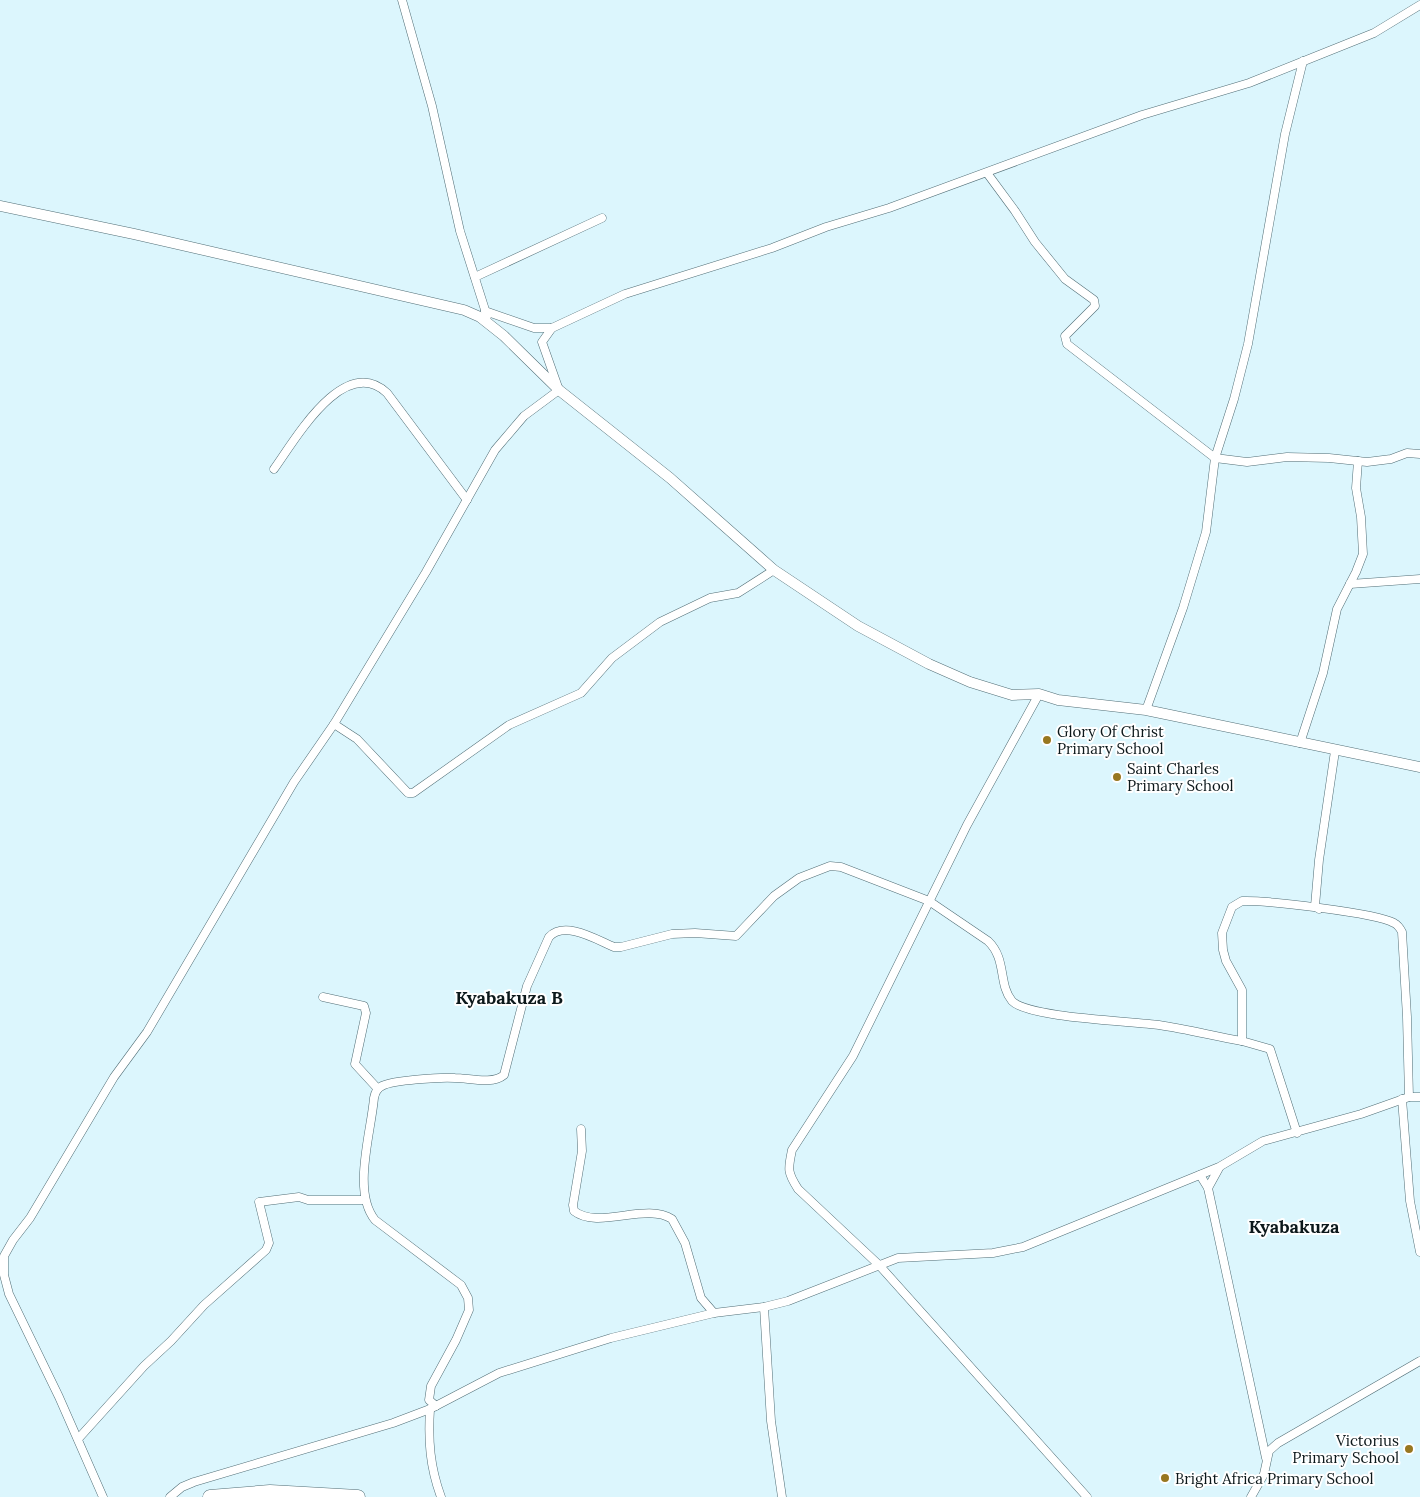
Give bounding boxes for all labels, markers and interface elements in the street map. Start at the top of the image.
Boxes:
place label: Glory Of Christ Primary School [1057,722,1164,758]
marker: Glory Of Christ Primary School [1041,734,1053,746]
place label: Saint Charles Primary School [1127,759,1234,795]
marker: Saint Charles Primary School [1111,771,1123,783]
district label: Kyabakuza B [455,986,563,1009]
district label: Kyabakuza [1248,1215,1340,1238]
place label: Victorius Primary School [1292,1431,1399,1467]
marker: Victorius Primary School [1403,1443,1415,1455]
place label: Bright Africa Primary School [1175,1469,1374,1488]
marker: Bright Africa Primary School [1159,1472,1171,1484]

